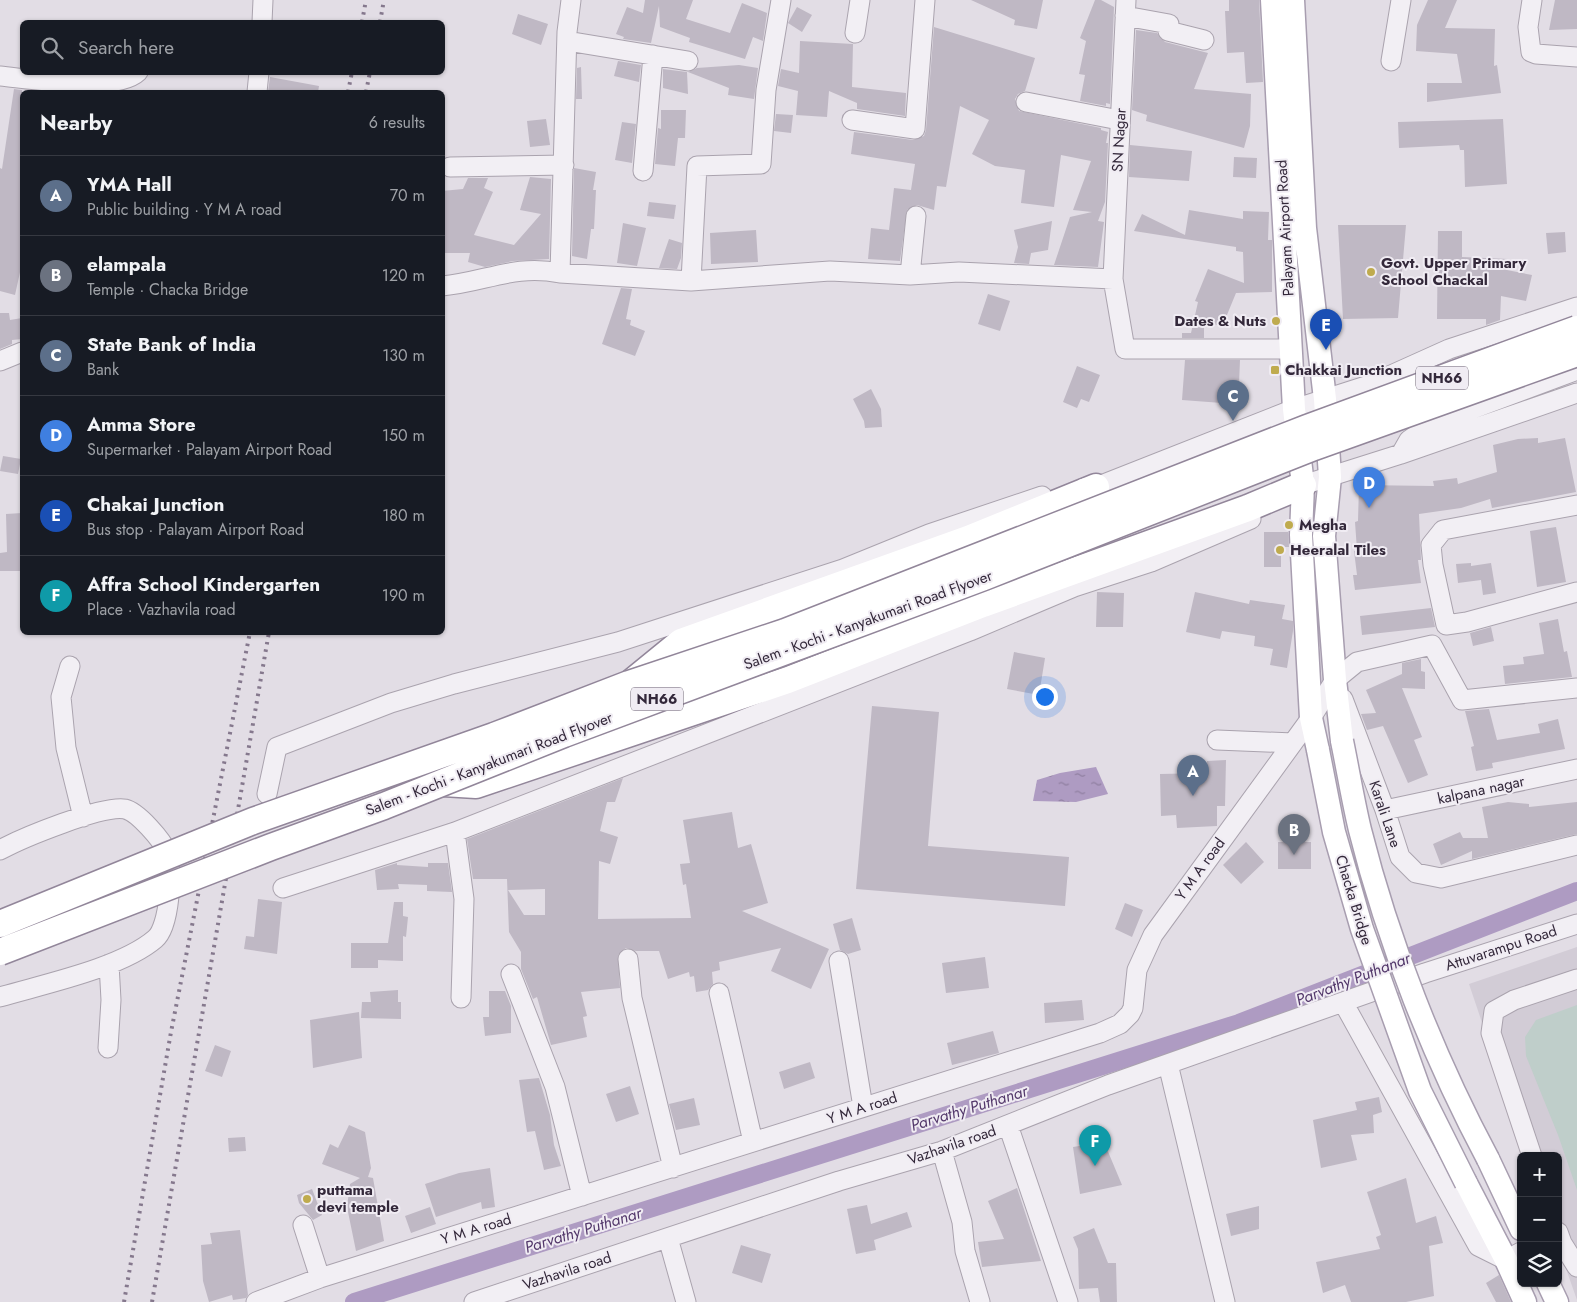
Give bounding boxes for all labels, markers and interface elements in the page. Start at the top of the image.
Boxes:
search box [20,20,445,75]
icon: search [38,34,66,62]
text: Search here [78,34,174,61]
street label: SN Nagar [1106,107,1132,173]
text: Nearby [40,108,112,138]
text: 6 results [369,111,425,134]
street label: Palayam Airport Road [1270,159,1300,297]
text: YMA Hall [87,171,172,198]
text: A [50,184,62,207]
text: 70 m [390,184,425,207]
text: Public building · Y M A road [87,198,282,221]
text: elampala [87,251,166,278]
place label: Govt. Upper Primary School Chackal [1381,252,1526,291]
text: B [51,264,61,287]
text: 120 m [382,264,425,287]
marker: Govt. Upper Primary School Chackal [1365,266,1377,278]
text: Temple · Chacka Bridge [87,278,248,301]
pin: E [1310,309,1342,350]
place label: Dates & Nuts [1174,310,1266,332]
marker: Dates & Nuts [1270,315,1282,327]
text: State Bank of India [87,331,256,358]
text: C [50,344,62,367]
text: 130 m [382,344,425,367]
text: Bank [87,358,119,381]
place label: Chakkai Junction [1285,359,1402,381]
marker: Chakkai Junction [1269,364,1281,376]
road number: NH66 [1416,366,1468,389]
pin: C [1217,380,1249,421]
text: Amma Store [87,411,196,438]
text: D [50,424,62,447]
text: 150 m [382,424,425,447]
text: Supermarket · Palayam Airport Road [87,438,332,461]
pin: D [1353,467,1385,508]
text: Chakai Junction [87,491,224,518]
text: E [51,504,61,527]
text: 180 m [382,504,425,527]
place label: Megha [1299,514,1347,536]
text: Bus stop · Palayam Airport Road [87,518,304,541]
marker: Megha [1283,519,1295,531]
place label: Heeralal Tiles [1290,539,1386,561]
marker: Heeralal Tiles [1274,544,1286,556]
street label: Salem - Kochi - Kanyakumari Road Flyover [741,564,996,675]
text: Affra School Kindergarten [87,571,320,598]
text: F [52,584,60,607]
text: 190 m [382,584,425,607]
text: Place · Vazhavila road [87,598,236,621]
your location [1032,684,1058,710]
road number: NH66 [631,688,683,711]
street label: Salem - Kochi - Kanyakumari Road Flyover [362,706,617,821]
pin: A [1177,755,1209,796]
street label: kalpana nagar [1435,770,1527,810]
street label: Karali Lane [1363,778,1407,851]
pin: B [1278,814,1310,855]
street label: Y M A road [1170,833,1230,905]
street label: Chacka Bridge [1330,852,1378,948]
street label: Attuvarampu Road [1442,920,1560,976]
water label: Parvathy Puthanar [1292,946,1415,1011]
water label: Parvathy Puthanar [908,1079,1032,1137]
street label: Y M A road [824,1086,900,1130]
street label: Vazhavila road [905,1120,999,1170]
pin: F [1079,1125,1111,1166]
map controls [1517,1152,1562,1287]
button: + [1517,1152,1562,1197]
place label: puttama devi temple [317,1179,399,1218]
marker: puttama devi temple [301,1193,313,1205]
button: − [1517,1197,1562,1242]
water label: Parvathy Puthanar [522,1201,646,1259]
street label: Y M A road [438,1208,514,1250]
button: layers [1517,1242,1562,1287]
street label: Vazhavila road [520,1246,614,1296]

